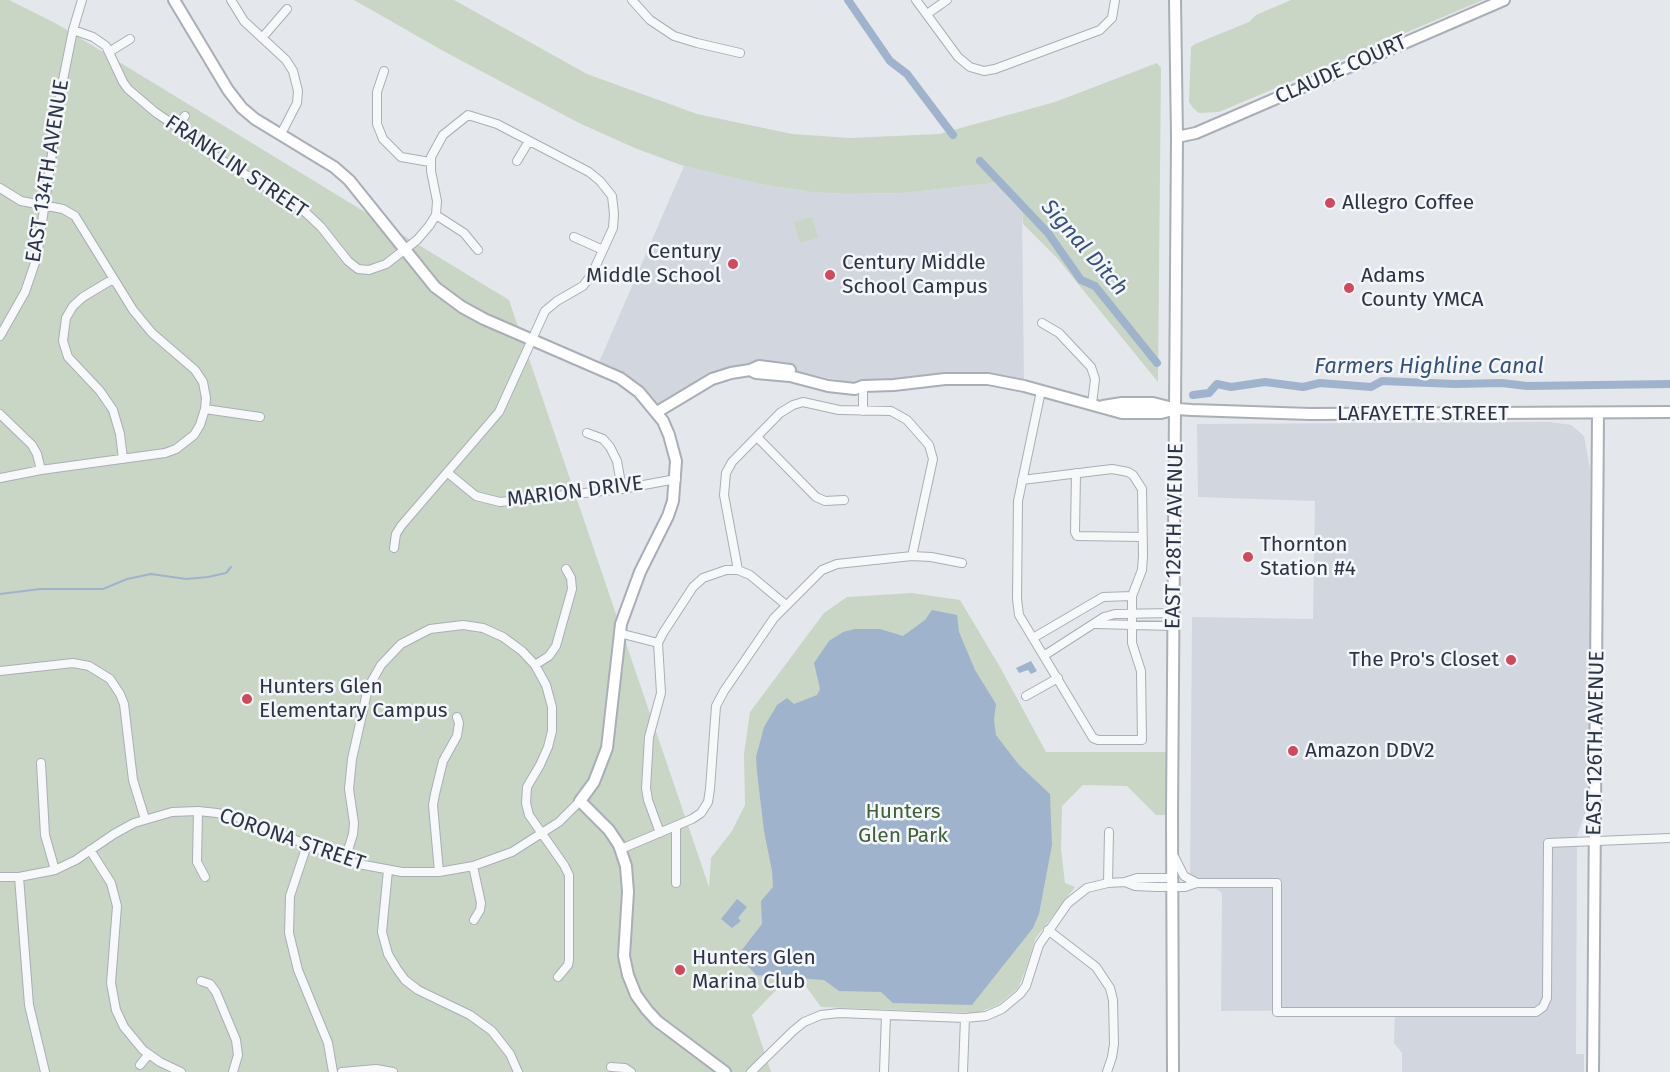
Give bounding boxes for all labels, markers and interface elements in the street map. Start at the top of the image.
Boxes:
street label: CLAUDE COURT [1271,30,1411,110]
street label: EAST 134TH AVENUE [21,78,75,264]
street label: FRANKLIN STREET [160,110,312,224]
place label: Allegro Coffee [1342,190,1474,216]
water label: Signal Ditch [1035,195,1133,301]
marker: Allegro Coffee [1323,196,1337,210]
place label: Century Middle School [586,239,721,289]
place label: Century Middle School Campus [842,250,988,300]
marker: Century Middle School [726,257,740,271]
place label: Adams County YMCA [1361,263,1484,313]
marker: Century Middle School Campus [823,268,837,282]
marker: Adams County YMCA [1342,281,1356,295]
water label: Farmers Highline Canal [1314,354,1544,380]
street label: LAFAYETTE STREET [1337,401,1509,427]
street label: EAST 128TH AVENUE [1161,443,1189,629]
street label: MARION DRIVE [505,471,645,513]
place label: Thornton Station #4 [1260,532,1356,582]
marker: Thornton Station #4 [1241,550,1255,564]
place label: The Pro's Closet [1349,647,1499,673]
street label: EAST 126TH AVENUE [1582,650,1610,836]
marker: The Pro's Closet [1504,653,1518,667]
place label: Hunters Glen Elementary Campus [259,674,448,724]
marker: Hunters Glen Elementary Campus [240,692,254,706]
place label: Amazon DDV2 [1305,738,1435,764]
marker: Amazon DDV2 [1286,744,1300,758]
park label: Hunters Glen Park [858,799,948,849]
street label: CORONA STREET [216,803,368,877]
place label: Hunters Glen Marina Club [692,945,816,995]
marker: Hunters Glen Marina Club [673,963,687,977]

